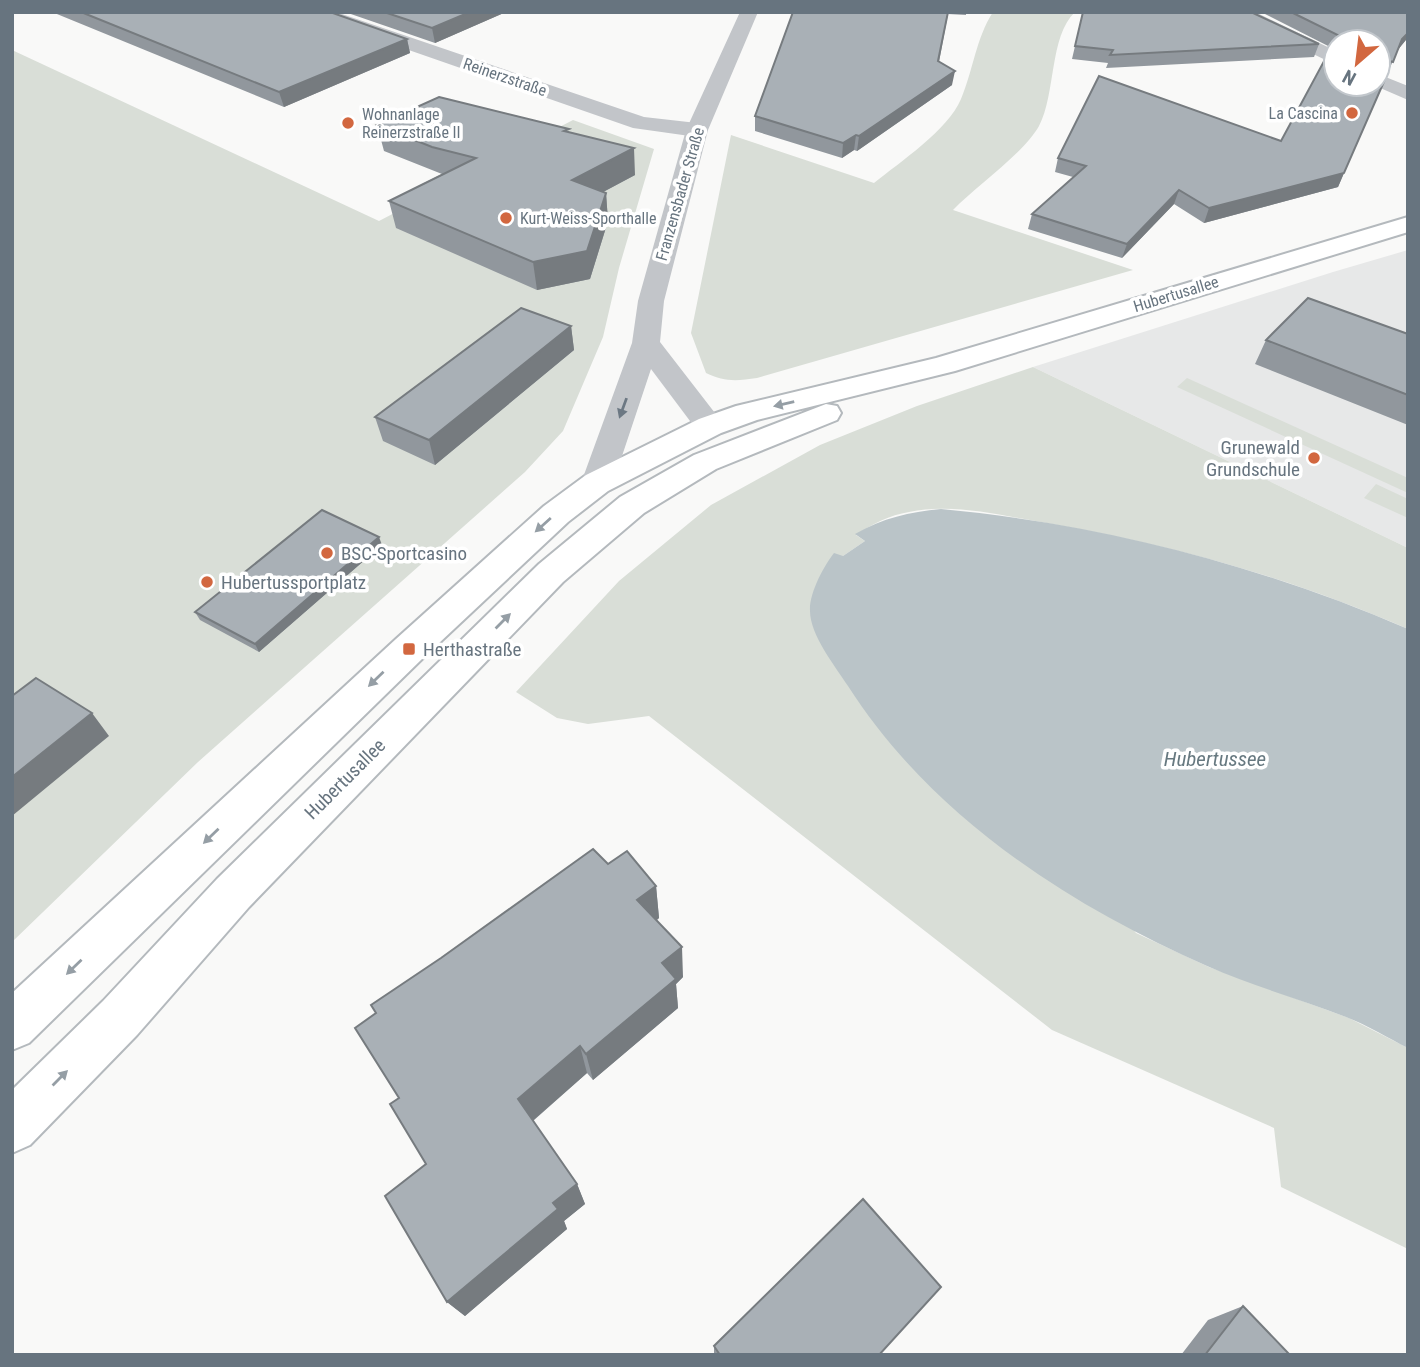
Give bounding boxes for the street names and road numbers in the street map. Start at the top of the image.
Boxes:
street label: Reinerzstraße [461,54,549,100]
street label: Franzensbader Straße [652,125,708,263]
street label: Hubertusallee [1131,272,1221,316]
street label: Hubertusallee [300,734,390,824]

